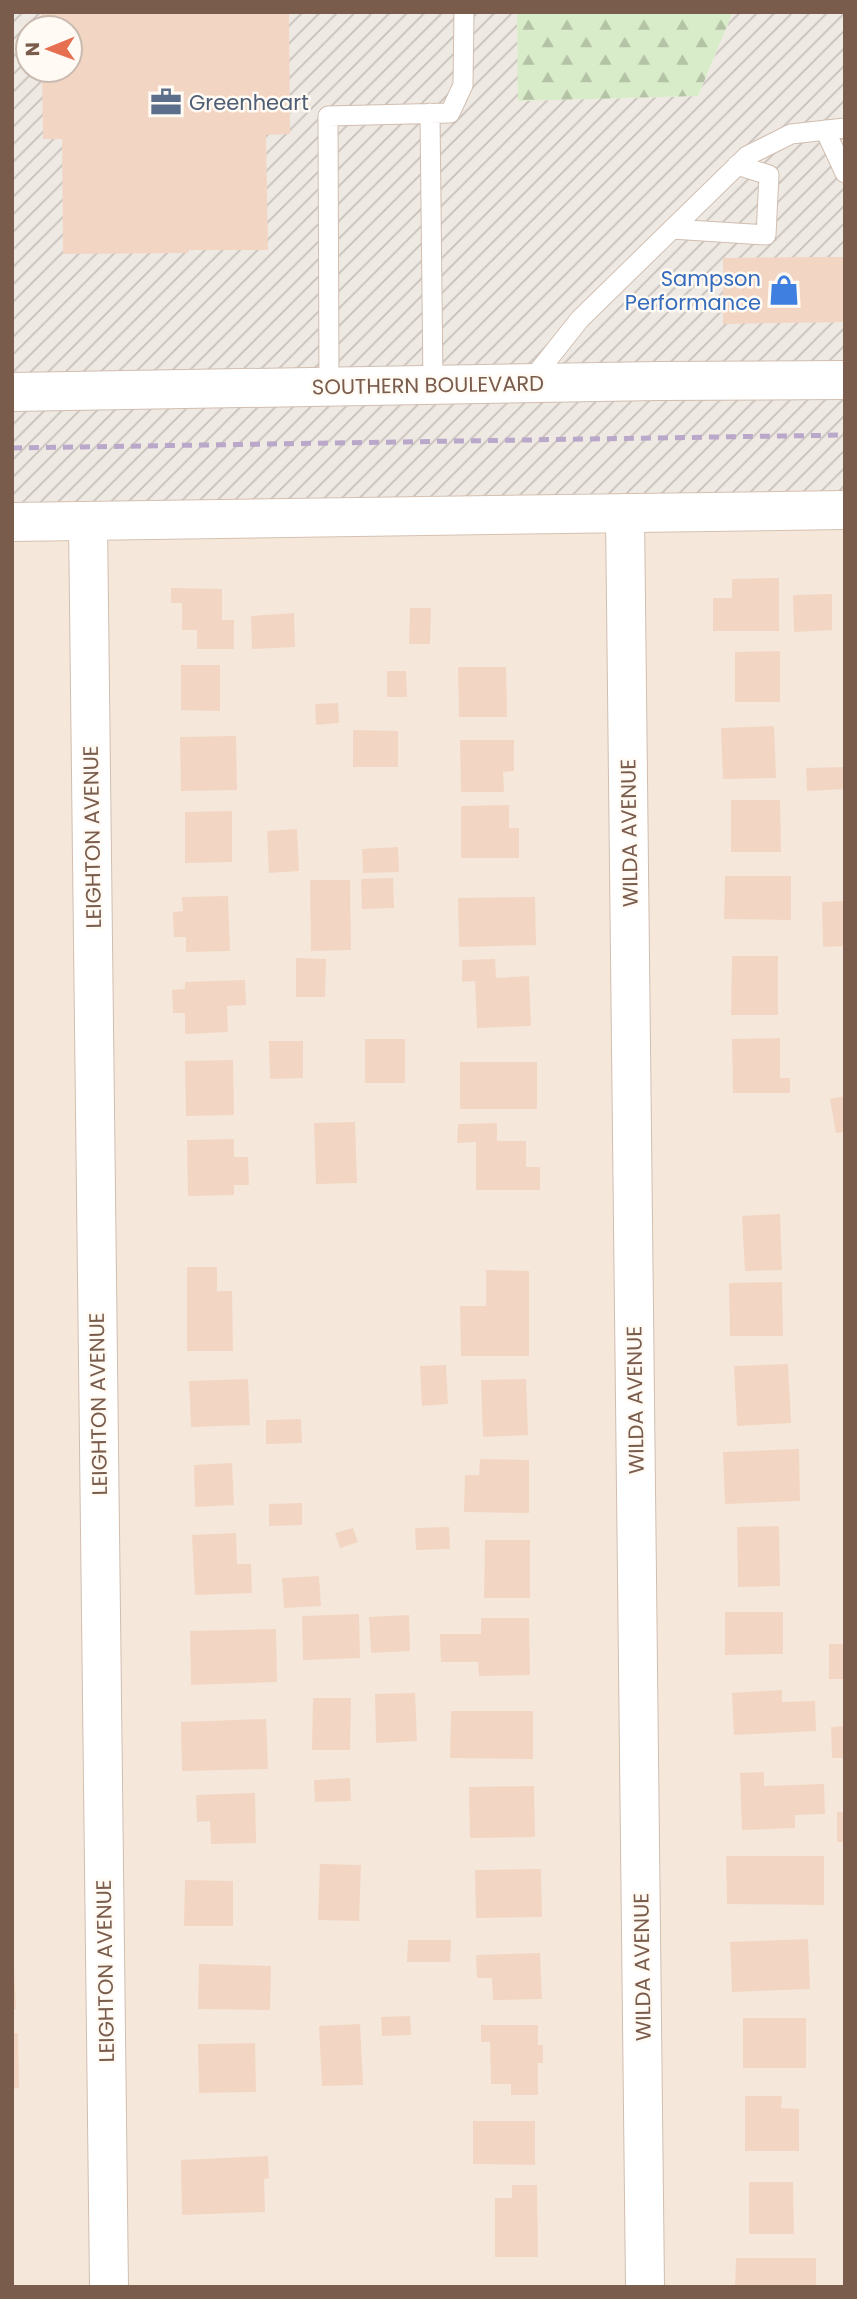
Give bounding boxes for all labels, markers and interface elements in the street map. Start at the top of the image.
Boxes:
north arrow [14,14,84,84]
text: N [19,42,46,57]
office icon: Greenheart [149,85,183,119]
place label: Greenheart [189,88,309,117]
place label: Sampson Performance [625,264,761,317]
shop icon: Sampson Performance [767,273,801,307]
street label: SOUTHERN BOULEVARD [312,368,544,402]
street label: LEIGHTON AVENUE [76,745,108,929]
street label: WILDA AVENUE [613,759,645,907]
street label: LEIGHTON AVENUE [82,1312,114,1496]
street label: WILDA AVENUE [619,1326,651,1474]
street label: LEIGHTON AVENUE [89,1879,121,2063]
street label: WILDA AVENUE [626,1893,658,2041]

